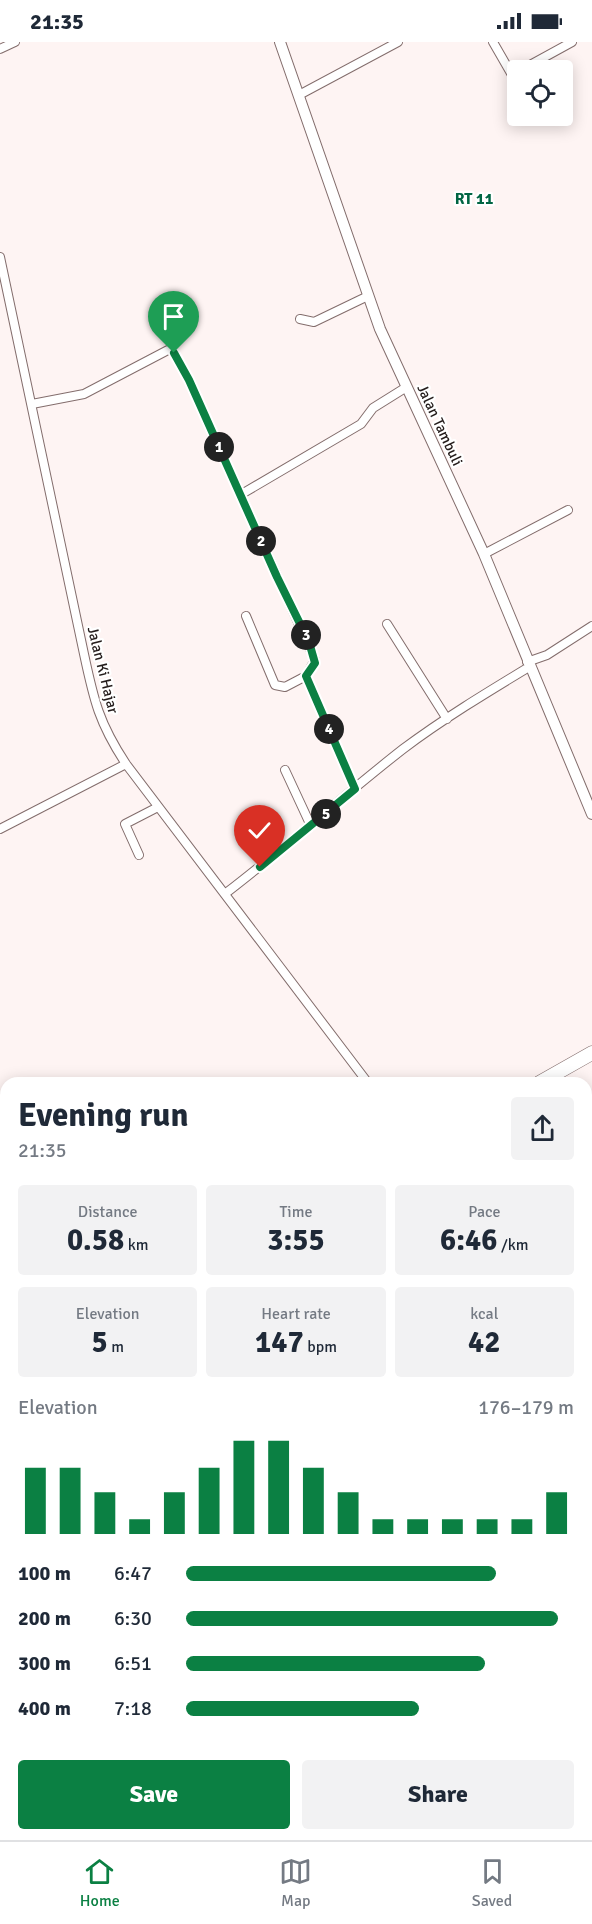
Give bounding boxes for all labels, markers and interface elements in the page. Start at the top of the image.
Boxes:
text: 21:35 [30,8,84,35]
map controls [507,60,573,126]
button: locate [507,60,573,126]
district label: RT 11 [455,189,494,209]
pin [148,291,199,353]
icon: arrive [157,300,190,333]
street label: Jalan Tambuli [413,381,467,469]
pin: 1 [204,432,234,462]
text: 1 [215,437,223,457]
pin: 2 [246,526,276,556]
text: 2 [257,531,265,551]
pin: 3 [291,620,321,650]
street label: Jalan Ki Hajar [84,625,123,716]
text: 3 [302,625,310,645]
pin: 4 [314,714,344,744]
text: 4 [325,719,333,739]
pin: 5 [311,799,341,829]
text: 5 [322,804,330,824]
pin [234,805,285,867]
icon: check [243,814,276,847]
text: Evening run [18,1095,188,1136]
button: share [511,1097,574,1160]
text: 21:35 [18,1138,67,1163]
text: Distance [78,1202,137,1222]
text: Time [280,1202,312,1222]
text: Pace [468,1202,500,1222]
text: 0.58 [67,1222,124,1259]
text: 3:55 [267,1222,325,1259]
text: 6:46 [440,1222,498,1259]
text: km [124,1235,148,1255]
text: /km [498,1235,529,1255]
text: Elevation [76,1304,140,1324]
text: Heart rate [261,1304,331,1324]
text: kcal [470,1304,498,1324]
text: 5 [91,1324,108,1361]
text: 147 [255,1324,304,1361]
text: 42 [468,1324,501,1361]
text: m [108,1337,124,1357]
text: bpm [304,1337,337,1357]
text: Elevation [18,1395,98,1420]
text: 176–179 m [478,1395,574,1420]
text: 100 m [18,1561,71,1586]
text: 6:47 [114,1561,152,1586]
text: 200 m [18,1606,71,1631]
text: 6:30 [114,1606,152,1631]
text: 300 m [18,1651,71,1676]
text: 6:51 [114,1651,152,1676]
text: 400 m [18,1696,71,1721]
text: 7:18 [114,1696,152,1721]
button: Save [18,1760,290,1829]
button: Share [302,1760,574,1829]
tab: Home [80,1855,120,1911]
tab: Map [279,1855,312,1911]
tab: Saved [472,1855,512,1911]

